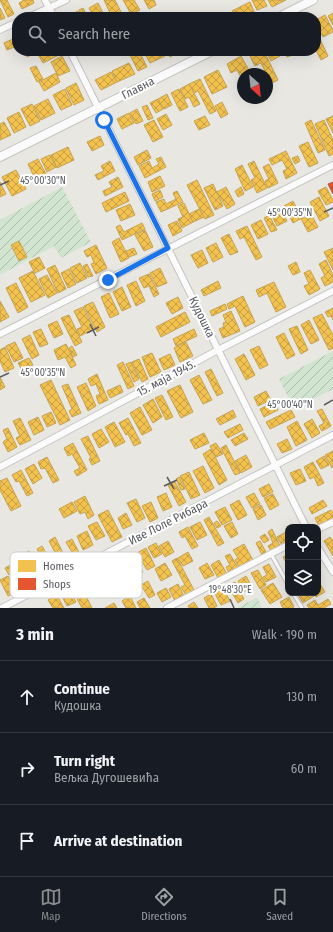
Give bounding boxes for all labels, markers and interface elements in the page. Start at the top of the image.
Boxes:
search box [12,12,321,56]
icon: search [26,23,48,45]
text: Search here [58,25,130,43]
north arrow [237,68,273,104]
street label: Главна [119,74,157,102]
route start [95,111,113,129]
text: 45°00'30"N [20,175,66,187]
text: 45°00'35"N [268,207,312,219]
route end [99,271,117,289]
street label: Кудошка [186,294,218,340]
street label: 15. маја 1945. [134,356,198,399]
text: 45°00'35"N [21,367,65,379]
text: 45°00'40"N [267,399,313,411]
street label: Иве Лоле Рибара [126,496,210,548]
map controls [285,524,321,596]
button: locate [285,524,321,560]
legend [10,552,142,598]
text: Homes [43,560,74,573]
button: layers [285,560,321,596]
text: Shops [43,578,71,591]
text: 19°48'30"E [208,584,252,596]
text: 3 min [16,624,54,645]
text: Walk · 190 m [252,627,317,642]
text: Continue [54,680,110,698]
icon: ahead [16,686,38,708]
text: 130 m [286,689,317,704]
text: Кудошка [54,698,101,713]
text: Turn right [54,752,115,770]
icon: right [16,758,38,780]
text: 60 m [291,761,317,776]
text: Вељка Дугошевића [54,770,159,785]
icon: arrive [16,830,38,852]
text: Arrive at destination [54,832,182,850]
tab: Map [40,886,62,923]
tab: Directions [141,886,187,923]
tab: Saved [266,886,293,923]

